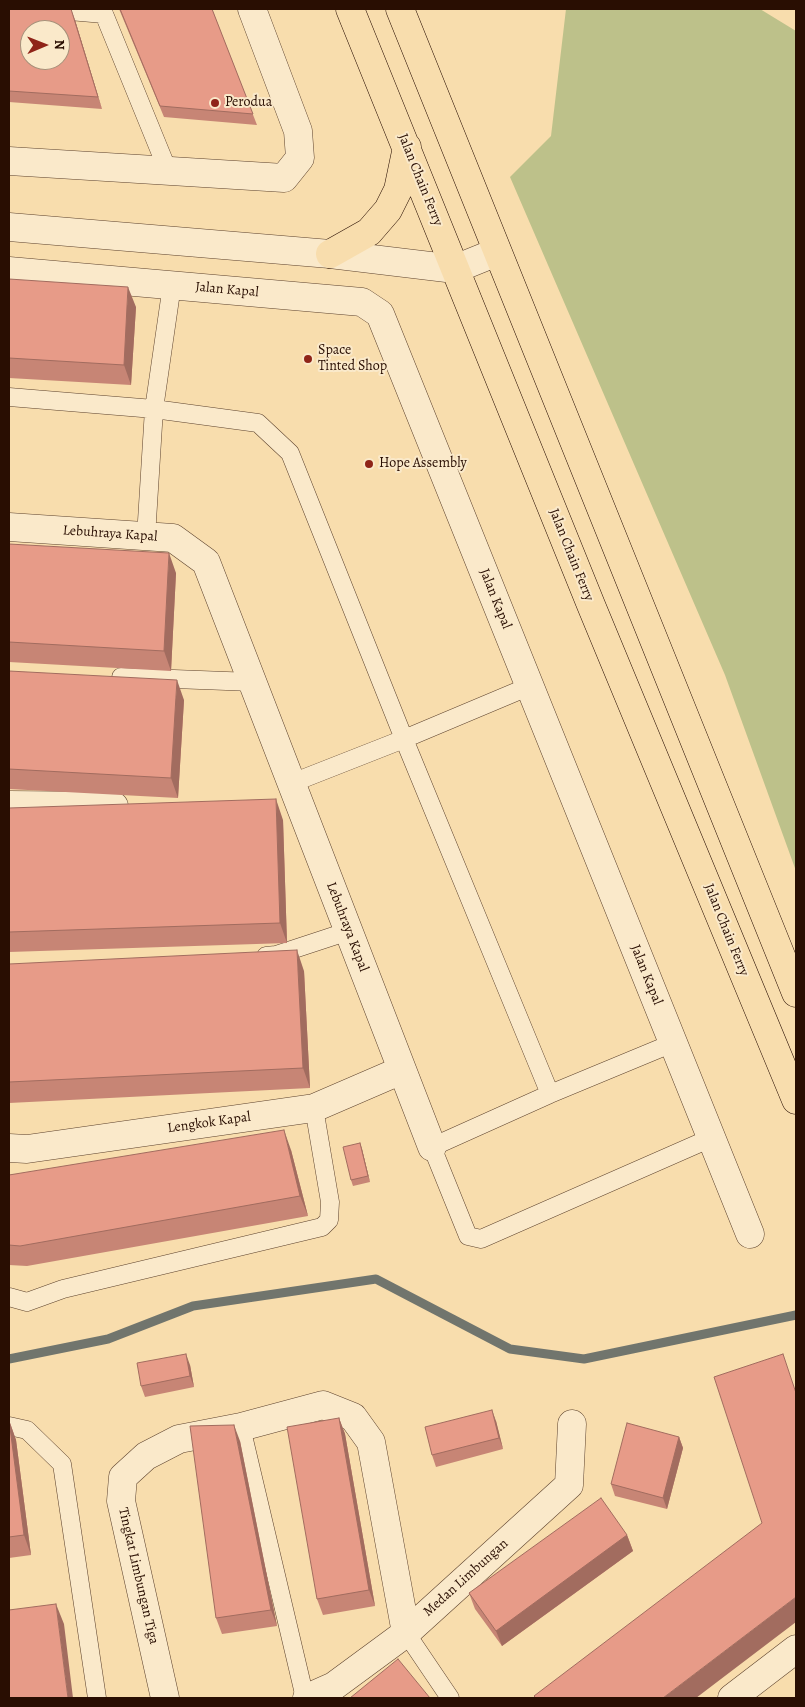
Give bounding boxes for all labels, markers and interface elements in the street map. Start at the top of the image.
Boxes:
north arrow [20,20,70,70]
text: N [50,39,69,50]
place label: Perodua [225,95,272,111]
marker: Perodua [209,97,221,109]
street label: Jalan Chain Ferry [394,131,446,229]
street label: Jalan Kapal [195,279,259,301]
place label: Space Tinted Shop [318,343,387,376]
marker: Space Tinted Shop [302,353,314,365]
place label: Hope Assembly [379,456,467,472]
marker: Hope Assembly [363,458,375,470]
street label: Jalan Chain Ferry [545,506,597,604]
street label: Lebuhraya Kapal [62,522,158,546]
street label: Jalan Kapal [475,566,515,632]
street label: Lebuhraya Kapal [322,880,372,974]
street label: Jalan Chain Ferry [700,881,752,979]
street label: Jalan Kapal [626,942,666,1008]
street label: Lengkok Kapal [166,1109,252,1137]
street label: Tingkat Limbungan Tiga [114,1506,162,1646]
street label: Medan Limbungan [420,1535,512,1621]

